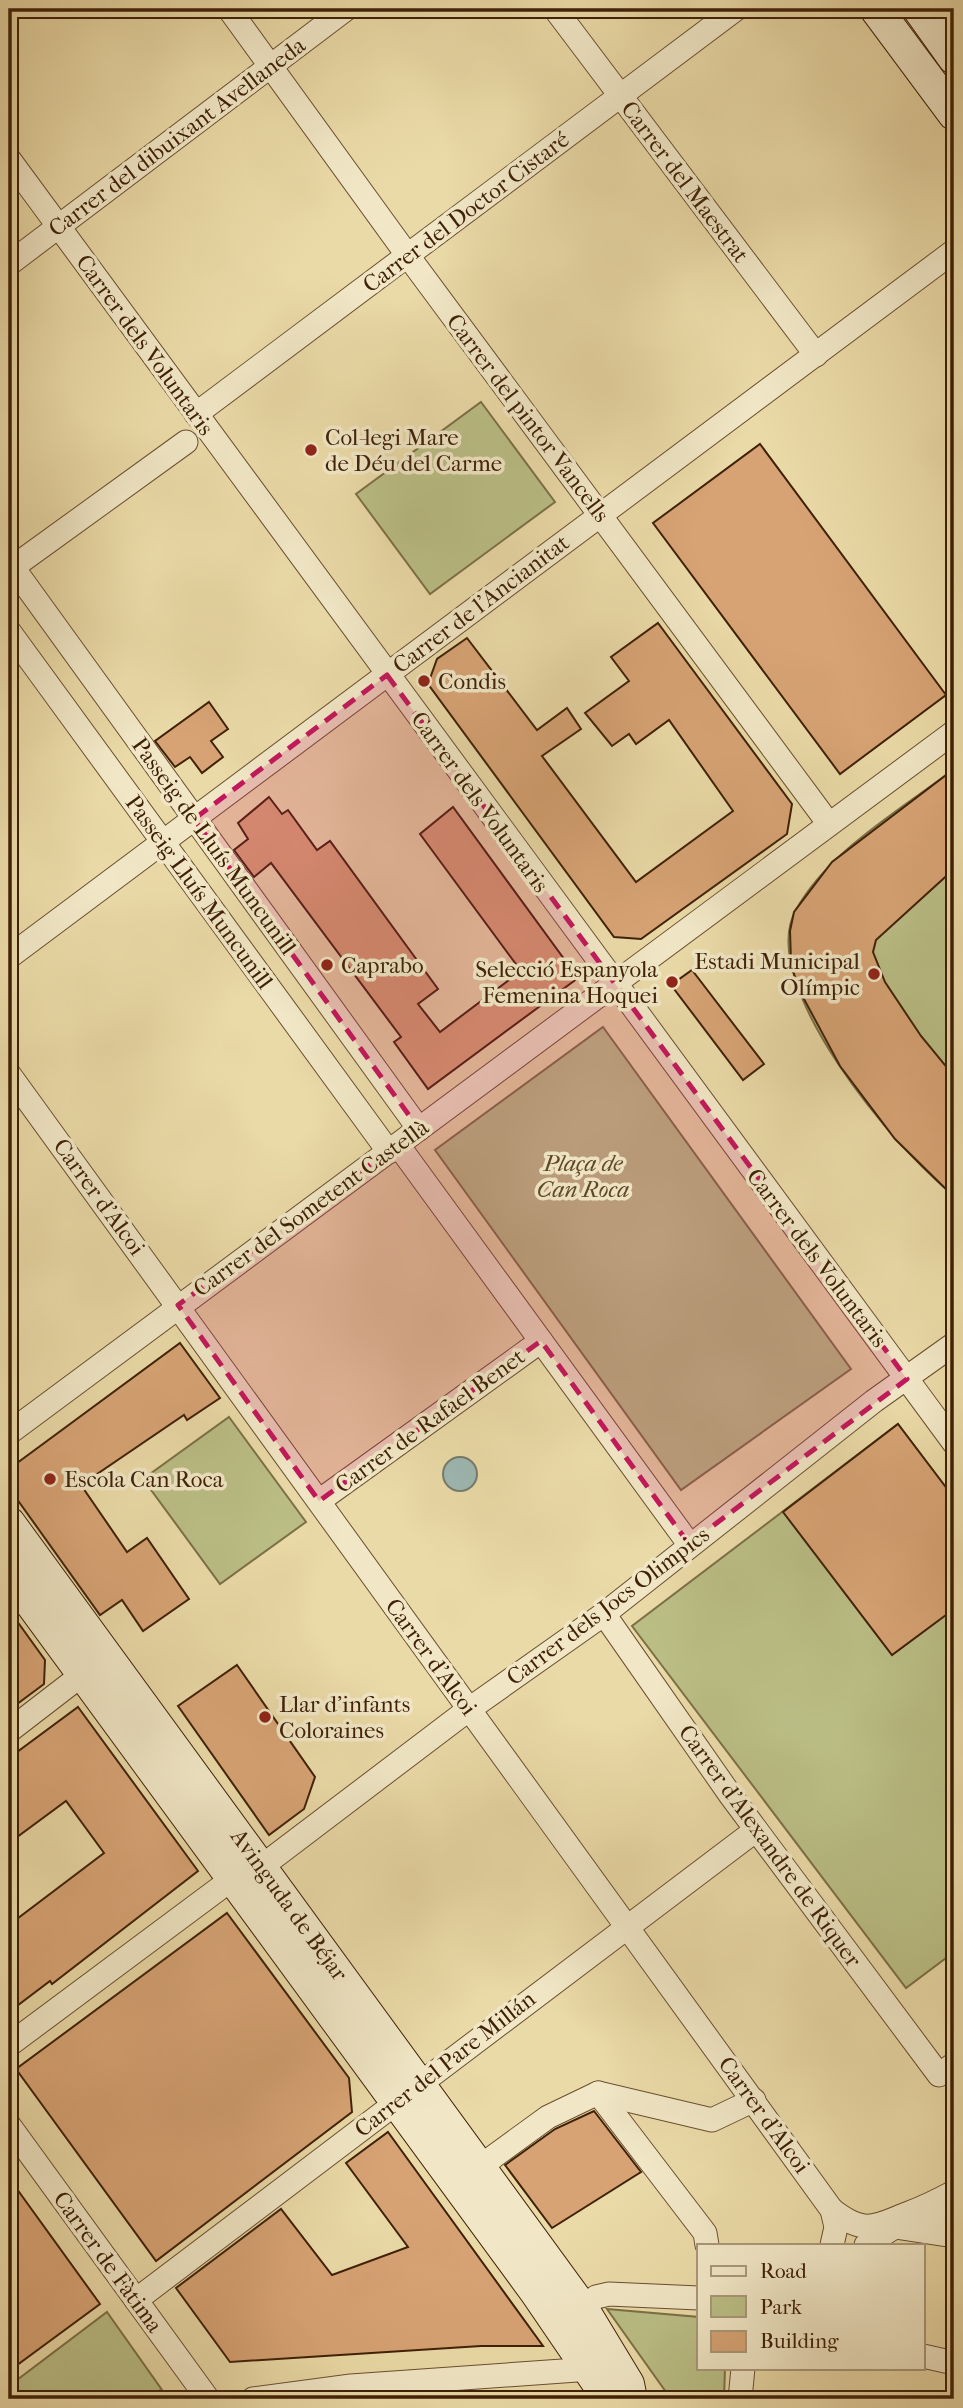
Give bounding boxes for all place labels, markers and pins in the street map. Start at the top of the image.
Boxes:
place label: Col-legi Mare de Déu del Carme [325,424,502,477]
marker: Col-legi Mare de Déu del Carme [303,442,319,458]
place label: Condis [438,668,506,695]
marker: Condis [416,673,432,689]
place label: Estadi Municipal Olímpic [694,948,861,1001]
place label: Caprabo [341,952,424,979]
place label: Selecció Espanyola Femenina Hoquei [475,956,658,1009]
marker: Caprabo [319,957,335,973]
marker: Estadi Municipal Olímpic [866,966,882,982]
marker: Selecció Espanyola Femenina Hoquei [664,974,680,990]
place label: Escola Can Roca [64,1466,224,1493]
marker: Escola Can Roca [42,1471,58,1487]
place label: Llar d'infants Coloraines [279,1691,410,1744]
marker: Llar d'infants Coloraines [257,1709,273,1725]

